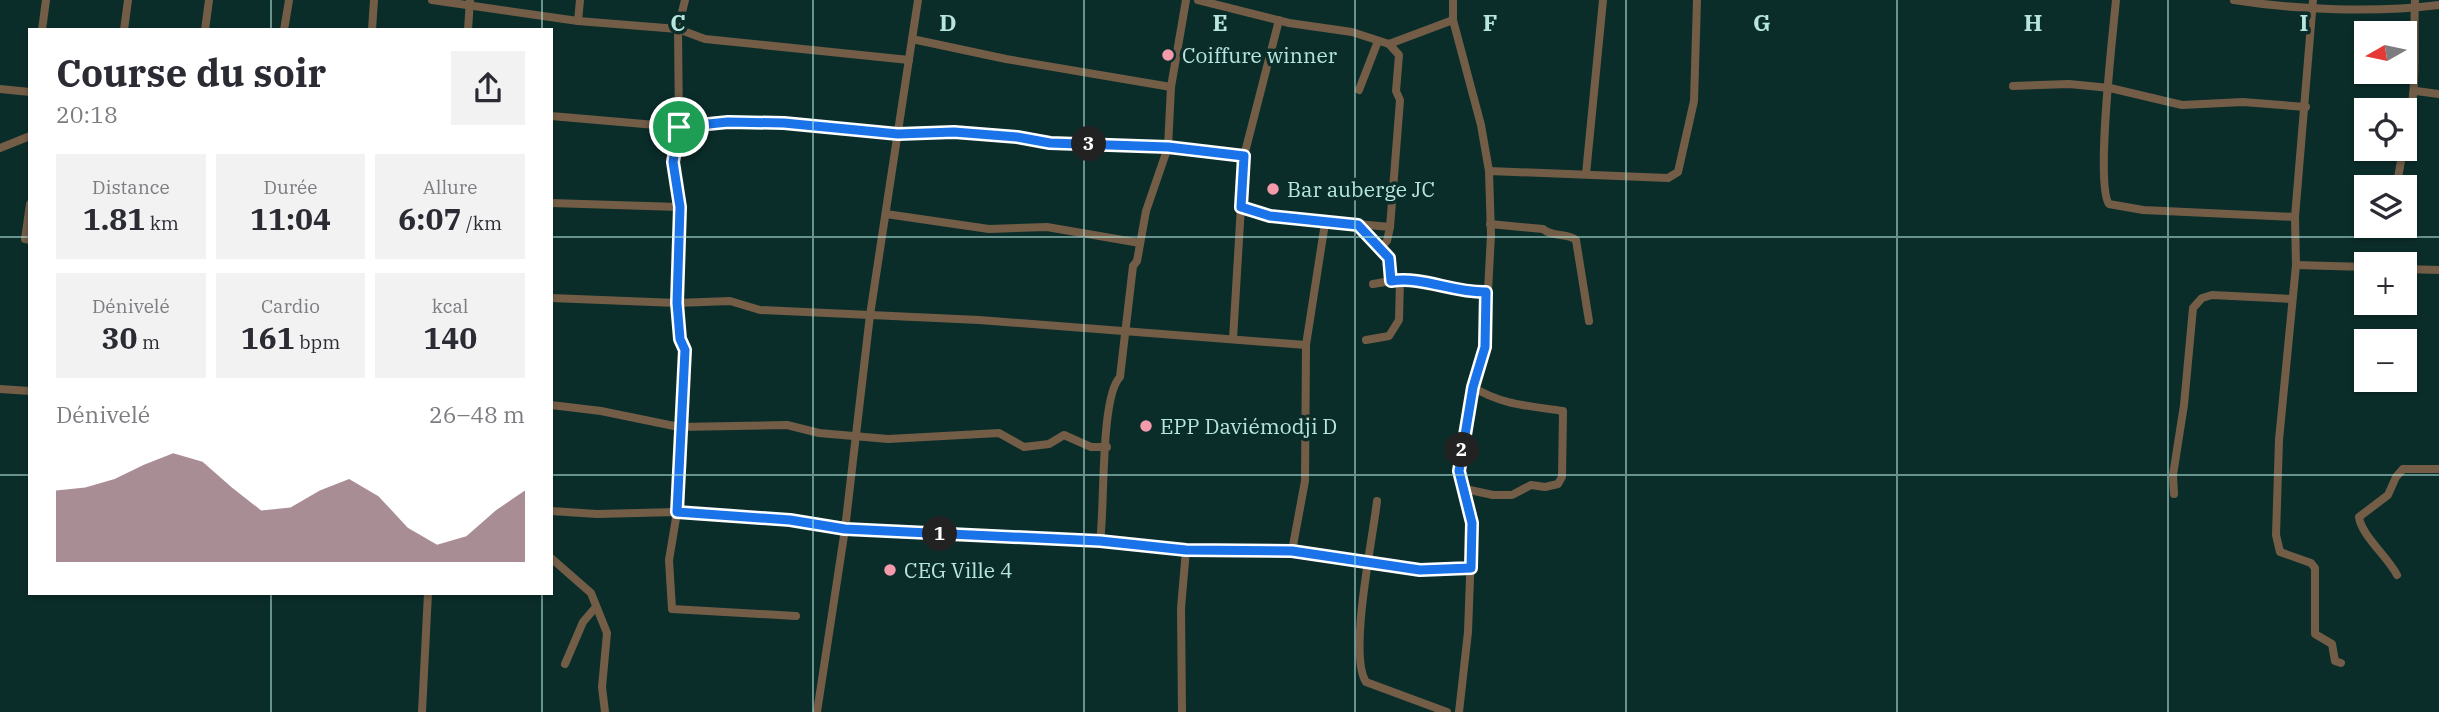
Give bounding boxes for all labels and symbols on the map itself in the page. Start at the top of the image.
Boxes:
text: C [670,7,686,37]
text: D [939,7,957,37]
text: E [1212,7,1228,37]
text: F [1483,7,1497,37]
text: G [1753,7,1771,37]
text: H [2024,7,2042,37]
text: I [2300,7,2308,37]
north arrow [2354,21,2417,84]
place label: Coiffure winner [1182,41,1338,69]
marker: Coiffure winner [1160,47,1176,63]
pin [649,97,709,157]
pin: 3 [1072,127,1106,162]
place label: Bar auberge JC [1287,175,1435,203]
marker: Bar auberge JC [1265,181,1281,197]
place label: EPP Daviémodji D [1160,412,1337,440]
marker: EPP Daviémodji D [1138,418,1154,434]
pin: 2 [1444,433,1480,468]
pin: 1 [922,516,958,552]
place label: CEG Ville 4 [904,556,1013,584]
marker: CEG Ville 4 [882,562,898,578]

